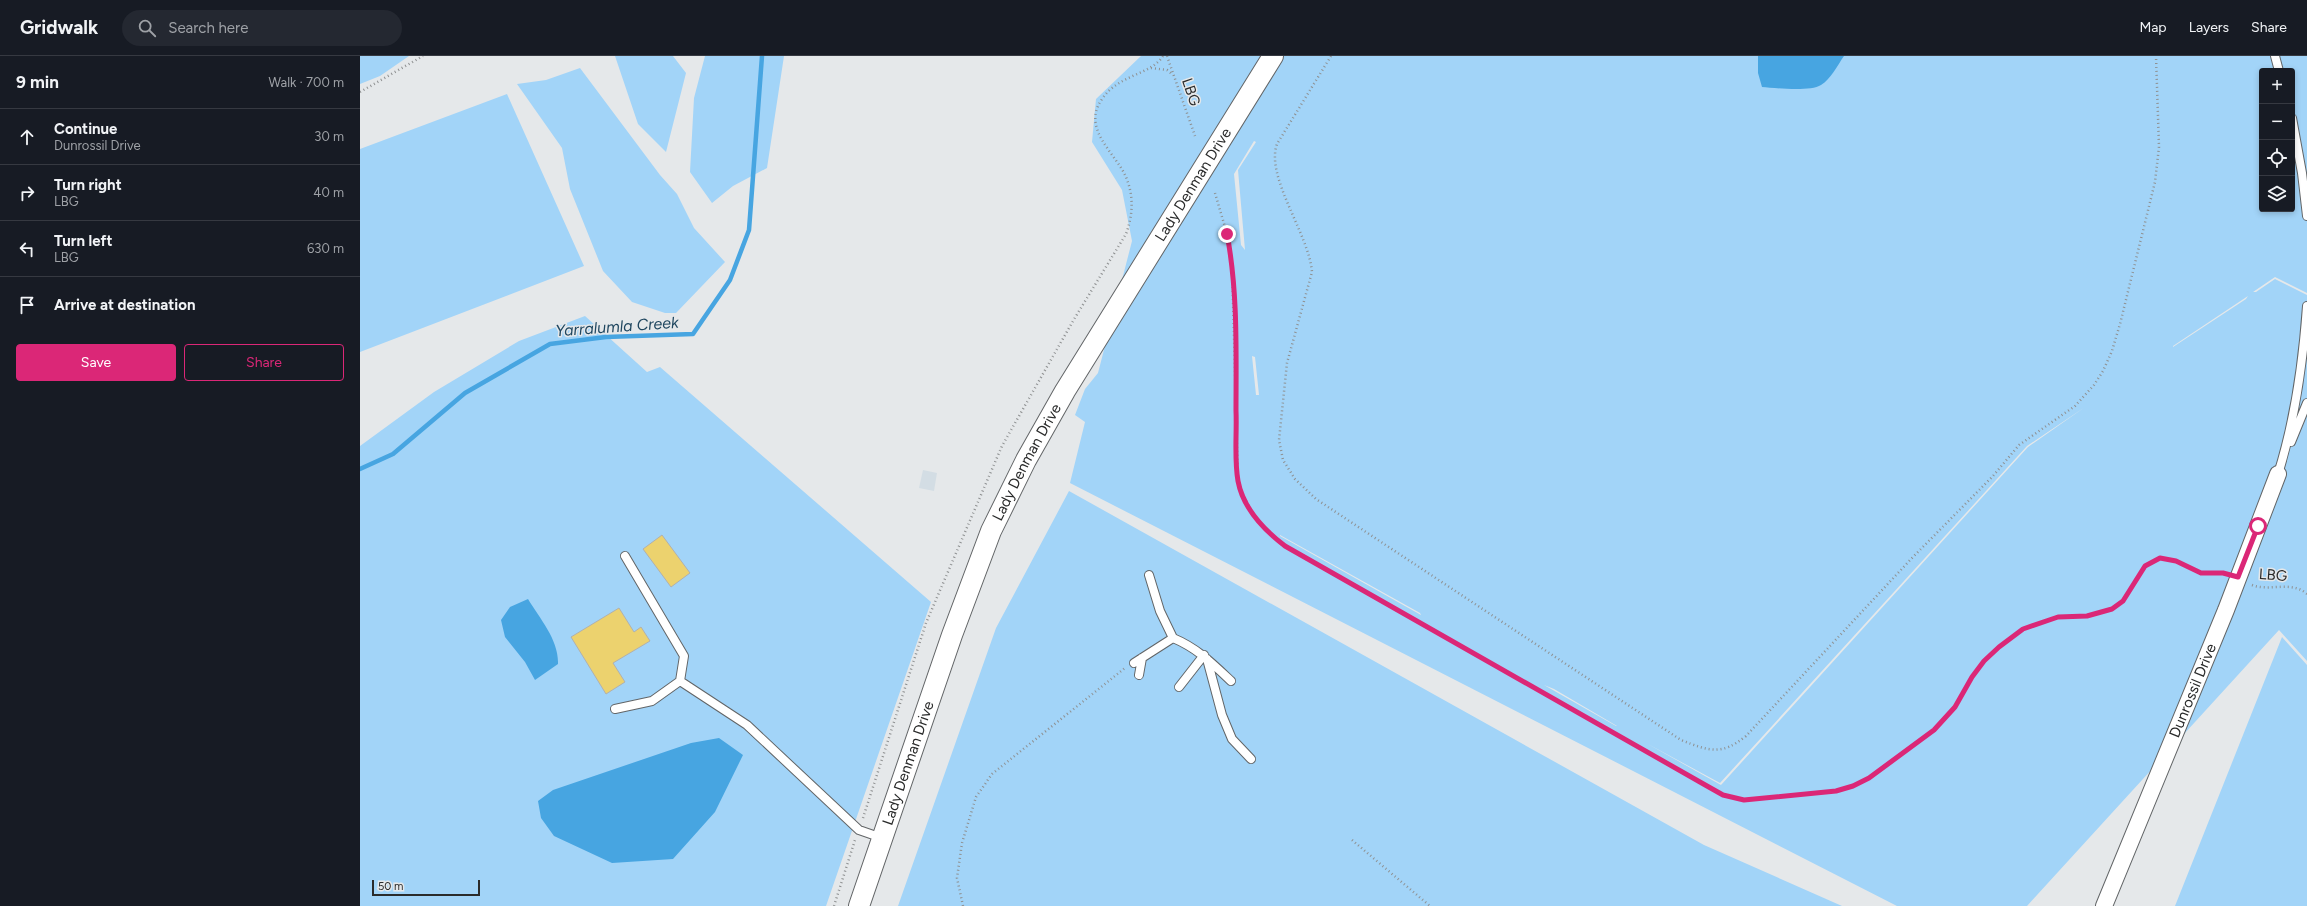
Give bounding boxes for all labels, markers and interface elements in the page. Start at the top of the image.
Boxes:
search box [122,10,402,46]
text: Gridwalk [20,16,98,39]
icon: search [136,17,158,39]
text: Search here [168,19,248,37]
text: Map [2139,19,2167,36]
text: Layers [2189,19,2229,36]
text: Share [2251,19,2287,36]
map controls [2259,68,2295,212]
button: + [2259,68,2295,104]
text: 9 min [16,72,59,92]
text: Walk · 700 m [269,75,344,90]
street label: LBG [1178,76,1204,108]
button: − [2259,104,2295,140]
text: Continue [54,120,117,138]
street label: Lady Denman Drive [1151,125,1235,245]
icon: ahead [16,126,38,148]
text: 30 m [314,129,344,144]
text: Dunrossil Drive [54,138,141,153]
button: locate [2259,140,2295,176]
text: Turn right [54,176,122,194]
button: layers [2259,176,2295,212]
icon: right [16,182,38,204]
text: 40 m [313,185,344,200]
text: LBG [54,194,79,209]
route end [1218,225,1236,243]
text: Turn left [54,232,112,250]
icon: left [16,238,38,260]
text: 630 m [307,241,344,256]
text: LBG [54,250,79,265]
icon: arrive [16,294,38,316]
text: Arrive at destination [54,296,195,314]
water label: Yarralumla Creek [555,313,681,340]
button: Save [16,344,176,381]
button: Share [184,344,344,381]
street label: Lady Denman Drive [988,400,1065,524]
route start [2249,517,2267,535]
street label: LBG [2258,565,2288,585]
street label: Dunrossil Drive [2165,641,2220,740]
street label: Lady Denman Drive [878,699,938,828]
scale bar [372,878,480,897]
text: 50 m [378,880,403,893]

